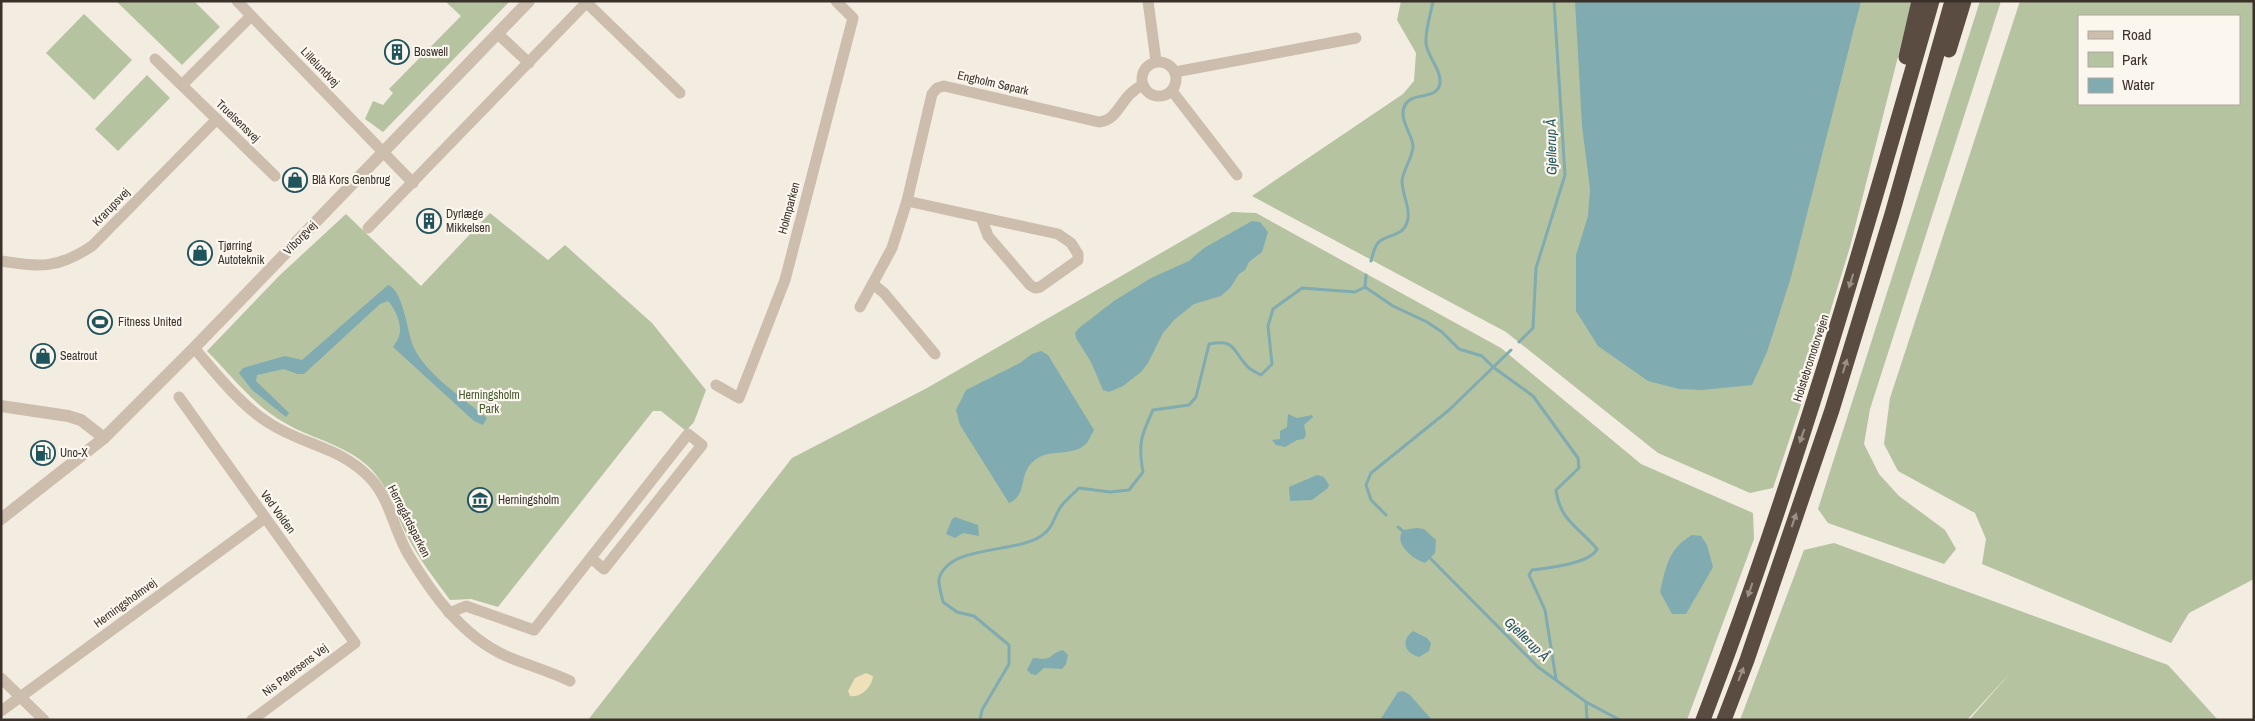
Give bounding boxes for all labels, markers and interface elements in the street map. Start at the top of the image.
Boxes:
legend [2078,15,2240,105]
text: Road [2122,24,2151,45]
building icon: Boswell [384,39,410,65]
street label: Lillelundvej [297,44,343,90]
place label: Boswell [414,44,448,60]
text: Park [2122,49,2148,70]
street label: Engholm Søpark [956,67,1030,99]
text: Water [2122,74,2154,95]
street label: Truelsensvej [213,96,263,146]
water label: Gjellerup Å [1542,118,1560,175]
shop icon: Blå Kors Genbrug [282,167,308,193]
place label: Blå Kors Genbrug [312,172,391,188]
street label: Holmparken [774,180,804,236]
street label: Krarupsvej [89,185,133,229]
place label: Dyrlæge Mikkelsen [446,206,490,236]
building icon: Dyrlæge Mikkelsen [416,208,442,234]
street label: Viborgvej [280,218,320,258]
place label: Tjørring Autoteknik [217,238,265,268]
shop icon: Tjørring Autoteknik [187,240,213,266]
one-way arrow [1846,273,1854,288]
sports icon: Fitness United [87,309,113,335]
street label: Holstebromotorvejen [1789,312,1833,404]
place label: Fitness United [118,314,182,330]
shop icon: Seatrout [30,343,56,369]
place label: Seatrout [60,348,97,364]
one-way arrow [1842,359,1849,374]
park label: Herningsholm Park [458,387,520,417]
one-way arrow [1797,428,1805,443]
fuel station icon: Uno-X [30,440,56,466]
place label: Uno-X [60,445,88,461]
street label: Herregårdsparken [384,482,434,560]
street label: Ved Volden [257,487,299,537]
museum icon: Herningsholm [467,487,493,513]
place label: Herningsholm [498,492,559,508]
one-way arrow [1791,513,1798,528]
street label: Herningsholmvej [90,575,160,631]
one-way arrow [1745,582,1753,597]
water label: Gjellerup Å [1501,613,1554,665]
street label: Nis Petersens Vej [259,640,331,700]
one-way arrow [1738,667,1746,681]

